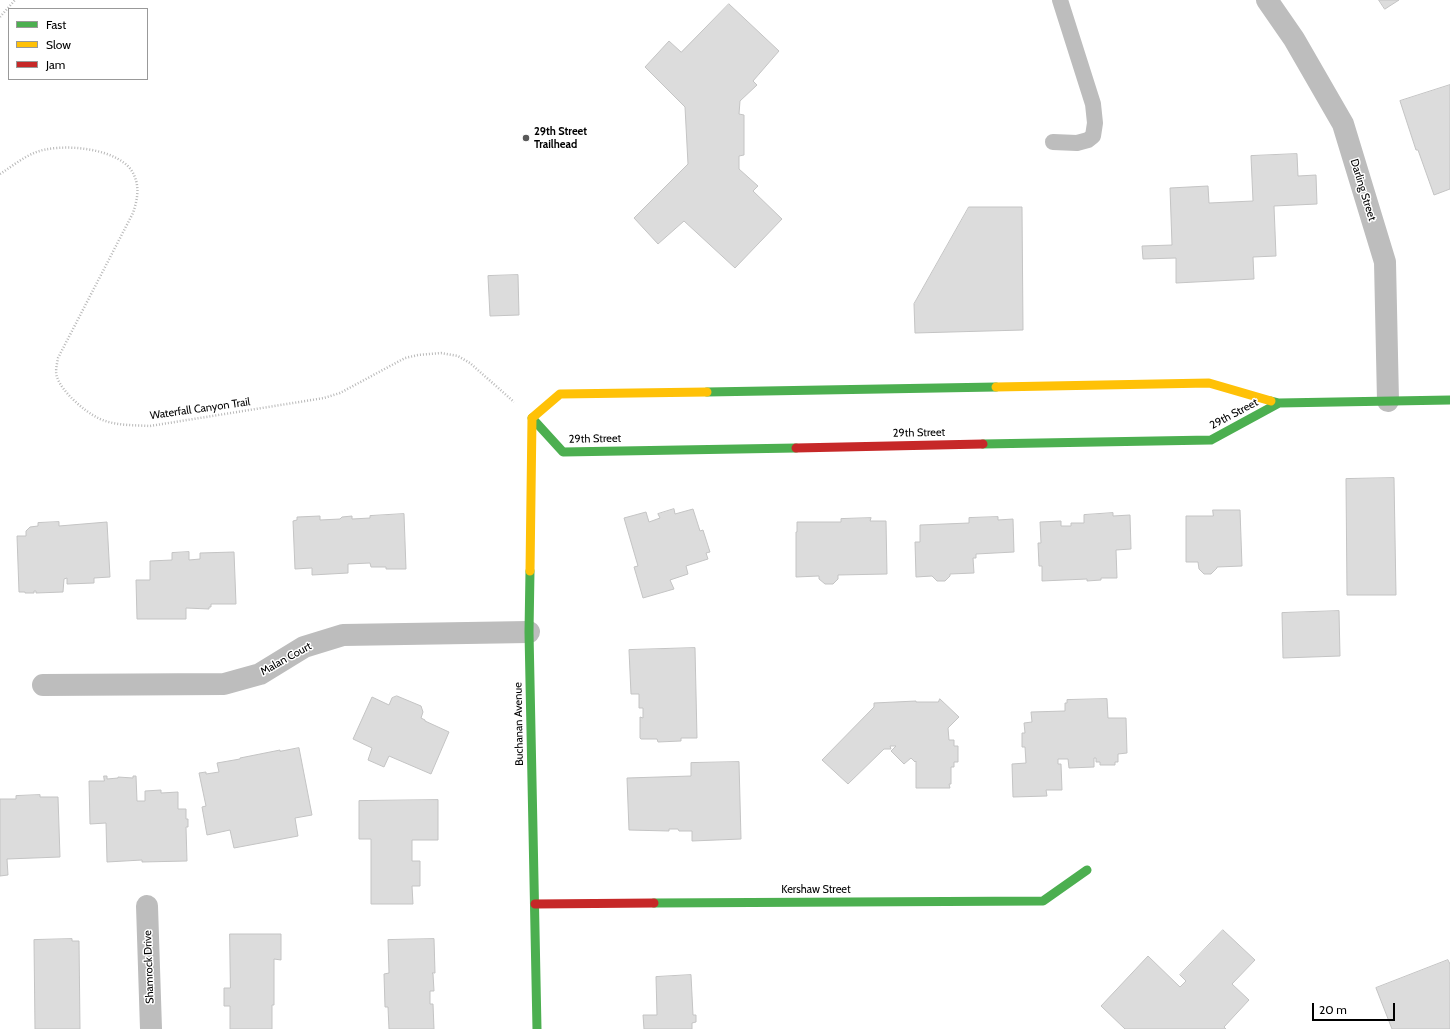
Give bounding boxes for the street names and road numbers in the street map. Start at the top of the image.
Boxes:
street label: Darling Street [1347,157,1379,223]
street label: Waterfall Canyon Trail [149,395,251,423]
street label: 29th Street [1208,396,1260,432]
street label: 29th Street [893,426,945,440]
street label: 29th Street [569,432,621,446]
street label: Malan Court [258,640,314,678]
street label: Buchanan Avenue [512,682,526,766]
street label: Kershaw Street [781,883,851,897]
street label: Shamrock Drive [141,930,157,1004]

